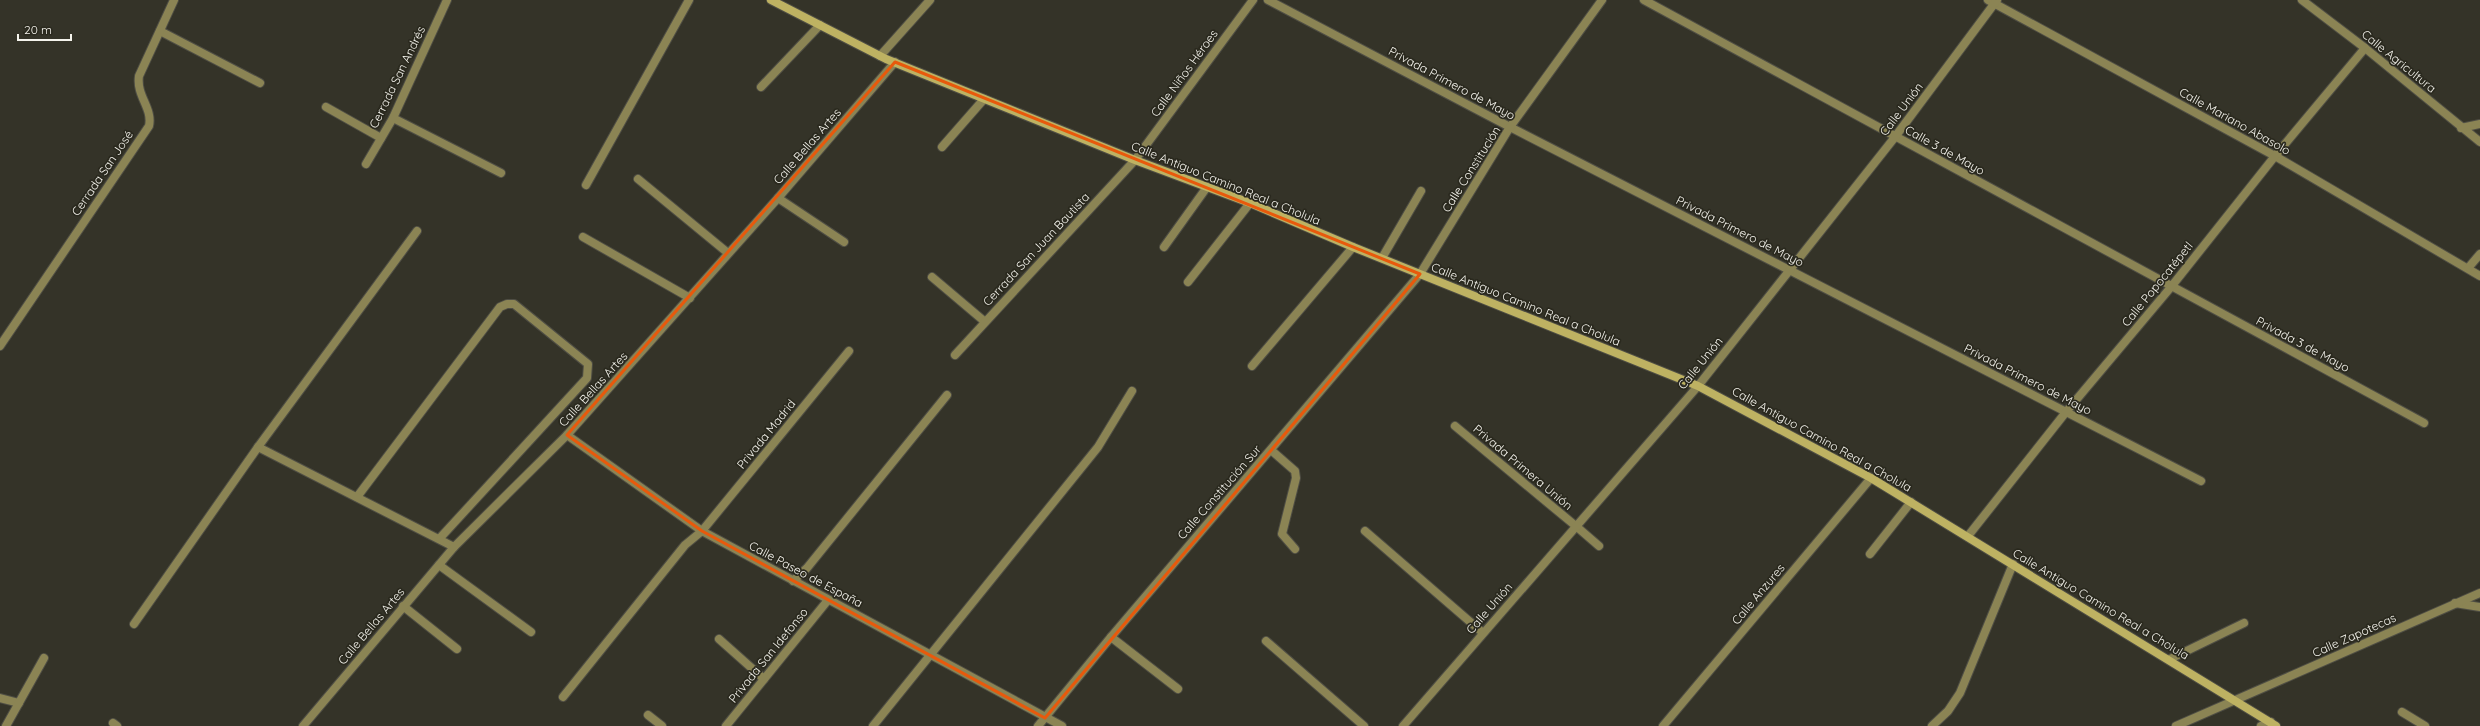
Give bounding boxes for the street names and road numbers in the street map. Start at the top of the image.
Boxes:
street label: Cerrada San Andrés [366,23,428,131]
street label: Calle Niños Héroes [1147,26,1221,120]
street label: Calle Agricultura [2359,26,2439,96]
street label: Privada Primero de Mayo [1386,43,1518,123]
street label: Calle Unión [1876,79,1926,139]
street label: Calle Mariano Abasolo [2177,84,2293,158]
street label: Calle Bellas Artes [770,105,844,187]
street label: Calle 3 de Mayo [1903,122,1987,178]
street label: Calle Constitución [1438,123,1504,215]
street label: Cerrada San José [68,127,136,218]
street label: Calle Antiguo Camino Real a Cholula [1129,138,1323,228]
street label: Cerrada San Juan Bautista [979,189,1093,309]
street label: Privada Primero de Mayo [1674,192,1806,270]
street label: Calle Popocatépetl [2118,239,2196,329]
street label: Calle Antiguo Camino Real a Cholula [1429,259,1623,349]
street label: Privada 3 de Mayo [2254,313,2352,375]
street label: Calle Unión [1674,334,1726,392]
street label: Privada Primero de Mayo [1962,340,2094,418]
street label: Calle Bellas Artes [555,348,631,430]
street label: Calle Antiguo Camino Real a Cholula [1730,383,1914,495]
street label: Privada Madrid [734,396,798,472]
street label: Privada Primera Unión [1470,421,1576,513]
street label: Calle Constitución Sur [1174,441,1264,542]
street label: Calle Paseo de España [747,538,865,610]
street label: Calle Antiguo Camino Real a Cholula [2010,545,2192,663]
street label: Calle Anzures [1728,560,1788,627]
street label: Calle Unión [1463,579,1515,637]
street label: Calle Bellas Artes [335,584,408,667]
street label: Privada San Idefonso [725,604,811,706]
street label: Calle Zapotecas [2310,610,2398,660]

